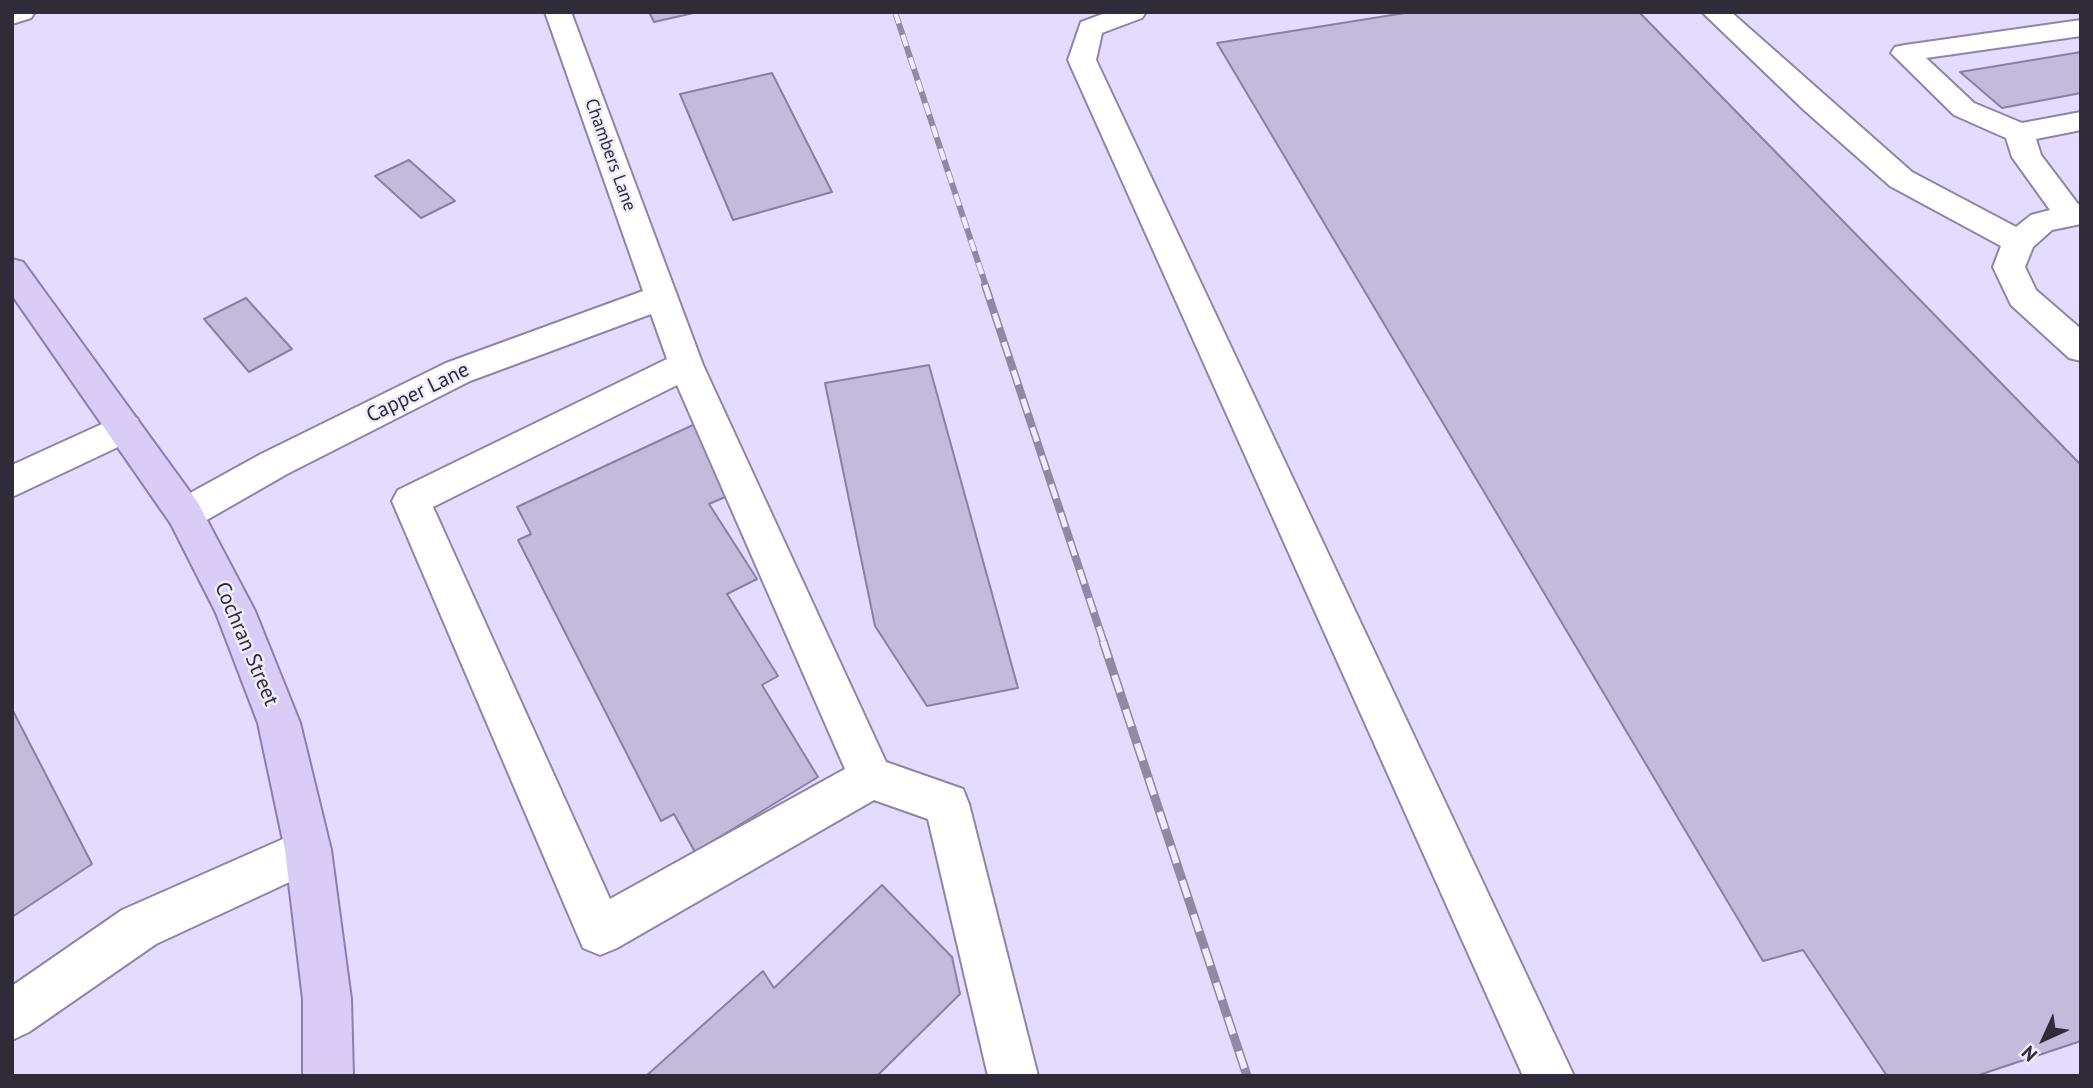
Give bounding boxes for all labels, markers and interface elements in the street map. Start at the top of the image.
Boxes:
street label: Chambers Lane [580,96,640,214]
street label: Capper Lane [363,357,473,429]
street label: Cochran Street [209,578,283,710]
north arrow [2009,1004,2079,1074]
text: N [2016,1041,2042,1067]

